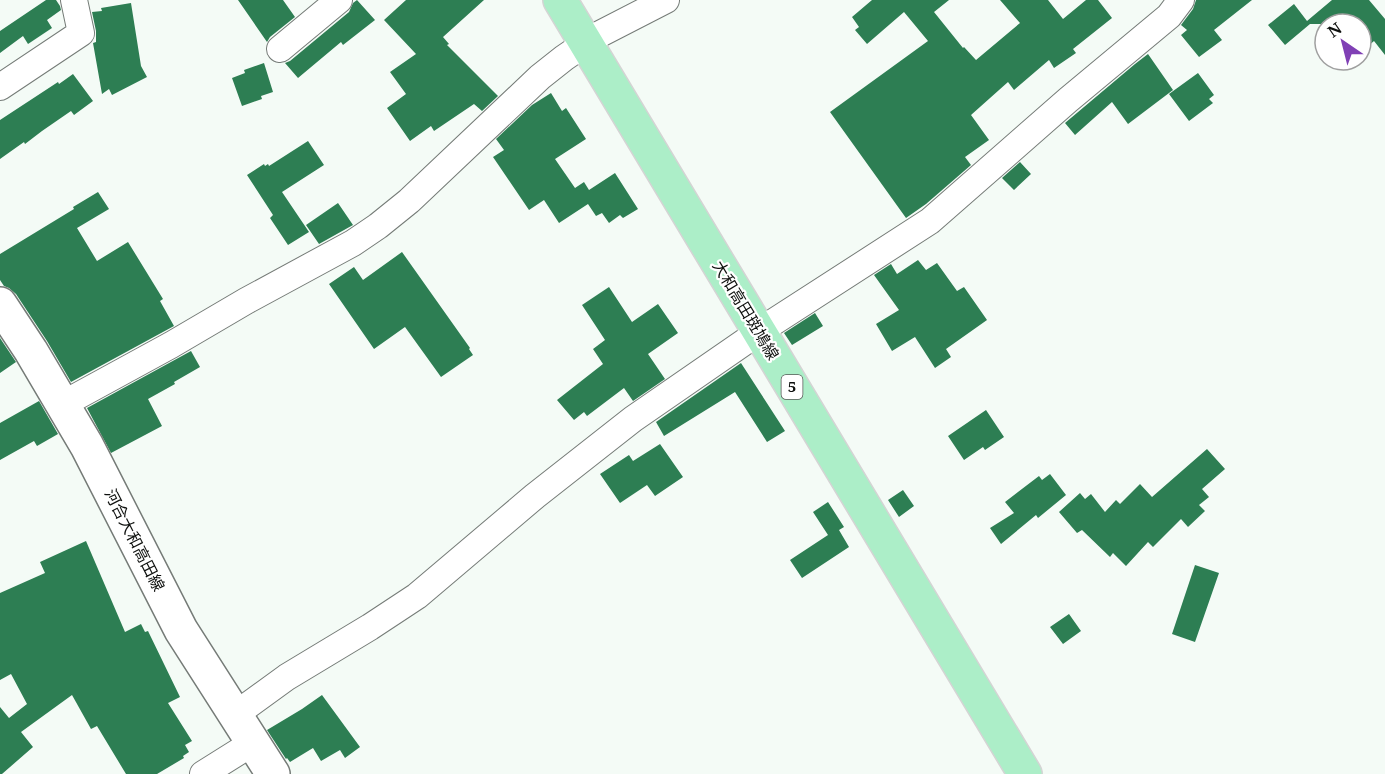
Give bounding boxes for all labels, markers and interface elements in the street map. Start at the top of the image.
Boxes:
north arrow [1313,12,1373,72]
text: N [1323,17,1346,42]
street label: 大和高田斑鳩線 [708,256,784,364]
road number: 5 [782,375,802,399]
street label: 河合大和高田線 [100,485,170,595]

